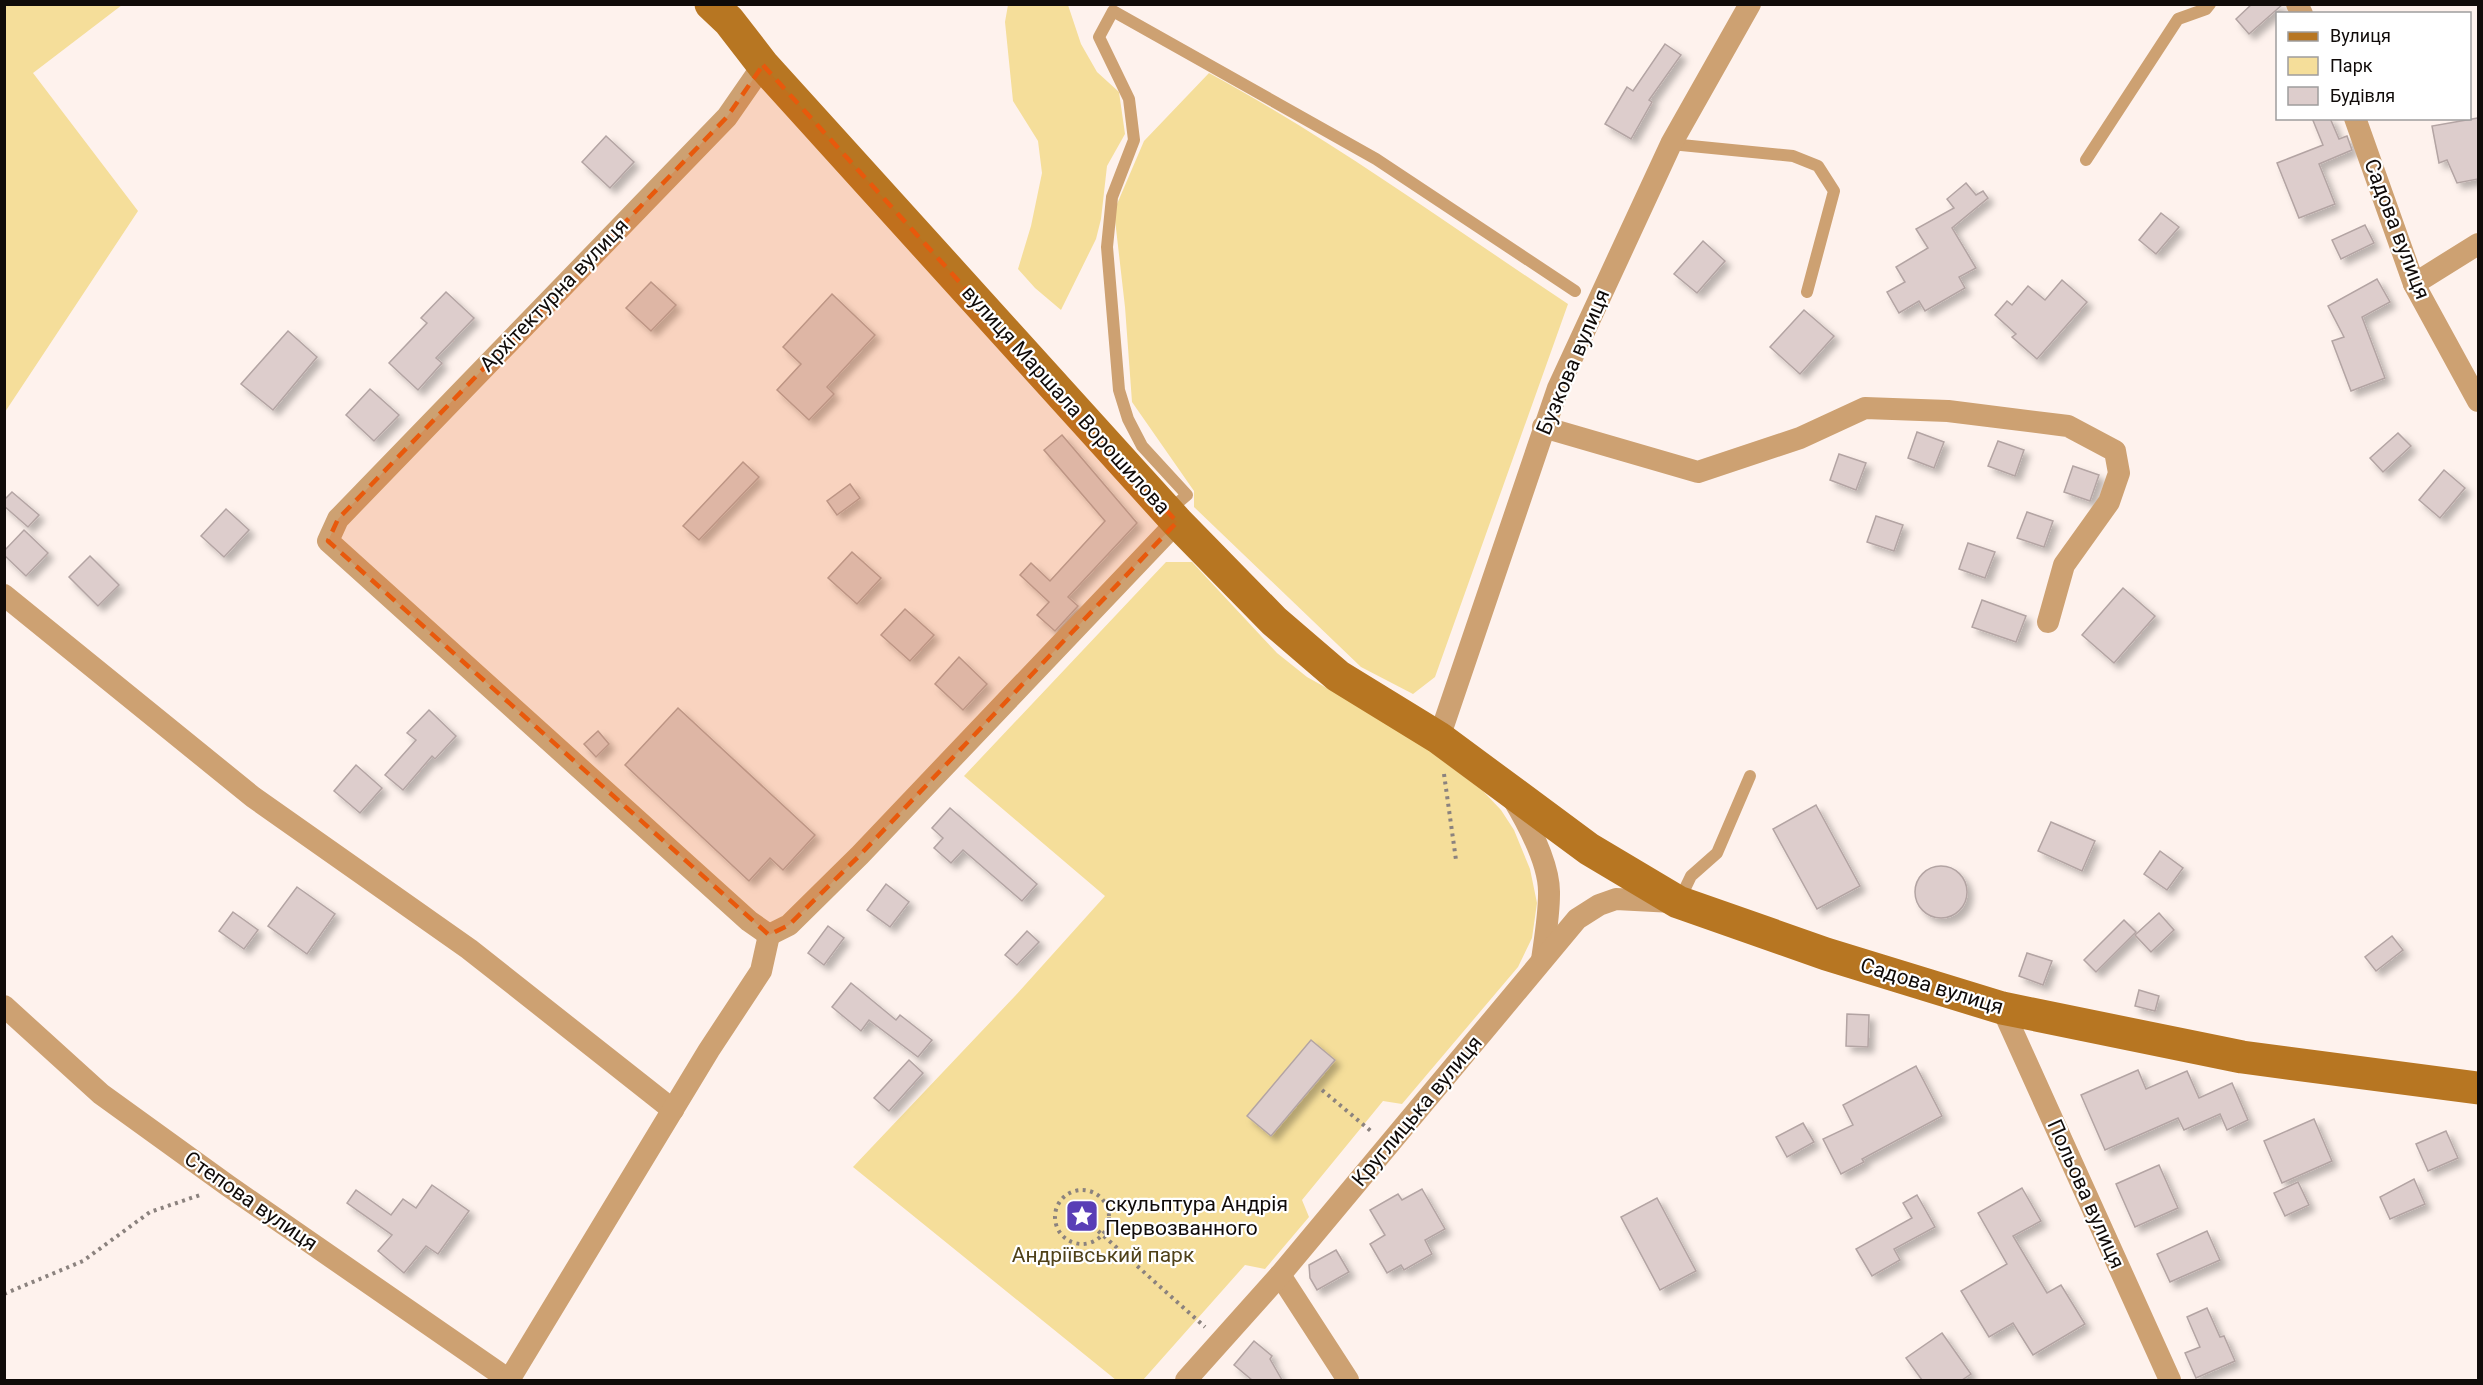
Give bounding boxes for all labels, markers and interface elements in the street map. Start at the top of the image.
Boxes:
legend [2276,12,2471,120]
text: Вулиця [2330,25,2391,46]
text: Парк [2330,55,2373,76]
text: Будівля [2330,85,2395,106]
street label: Садова вулиця [2359,156,2435,302]
street label: Архітектурна вулиця [475,214,633,376]
street label: вулиця Маршала Ворошилова [957,281,1175,519]
street label: Бузкова вулиця [1532,286,1614,438]
street label: Садова вулиця [1858,953,2006,1019]
street label: Круглицька вулиця [1347,1031,1487,1191]
street label: Польова вулиця [2042,1116,2130,1272]
street label: Степова вулиця [180,1146,322,1256]
place label: скульптура Андрія Первозванного [1105,1192,1288,1240]
place icon: скульптура Андрія Первозванного [1064,1198,1100,1234]
park label: Андріївський парк [1012,1243,1195,1267]

